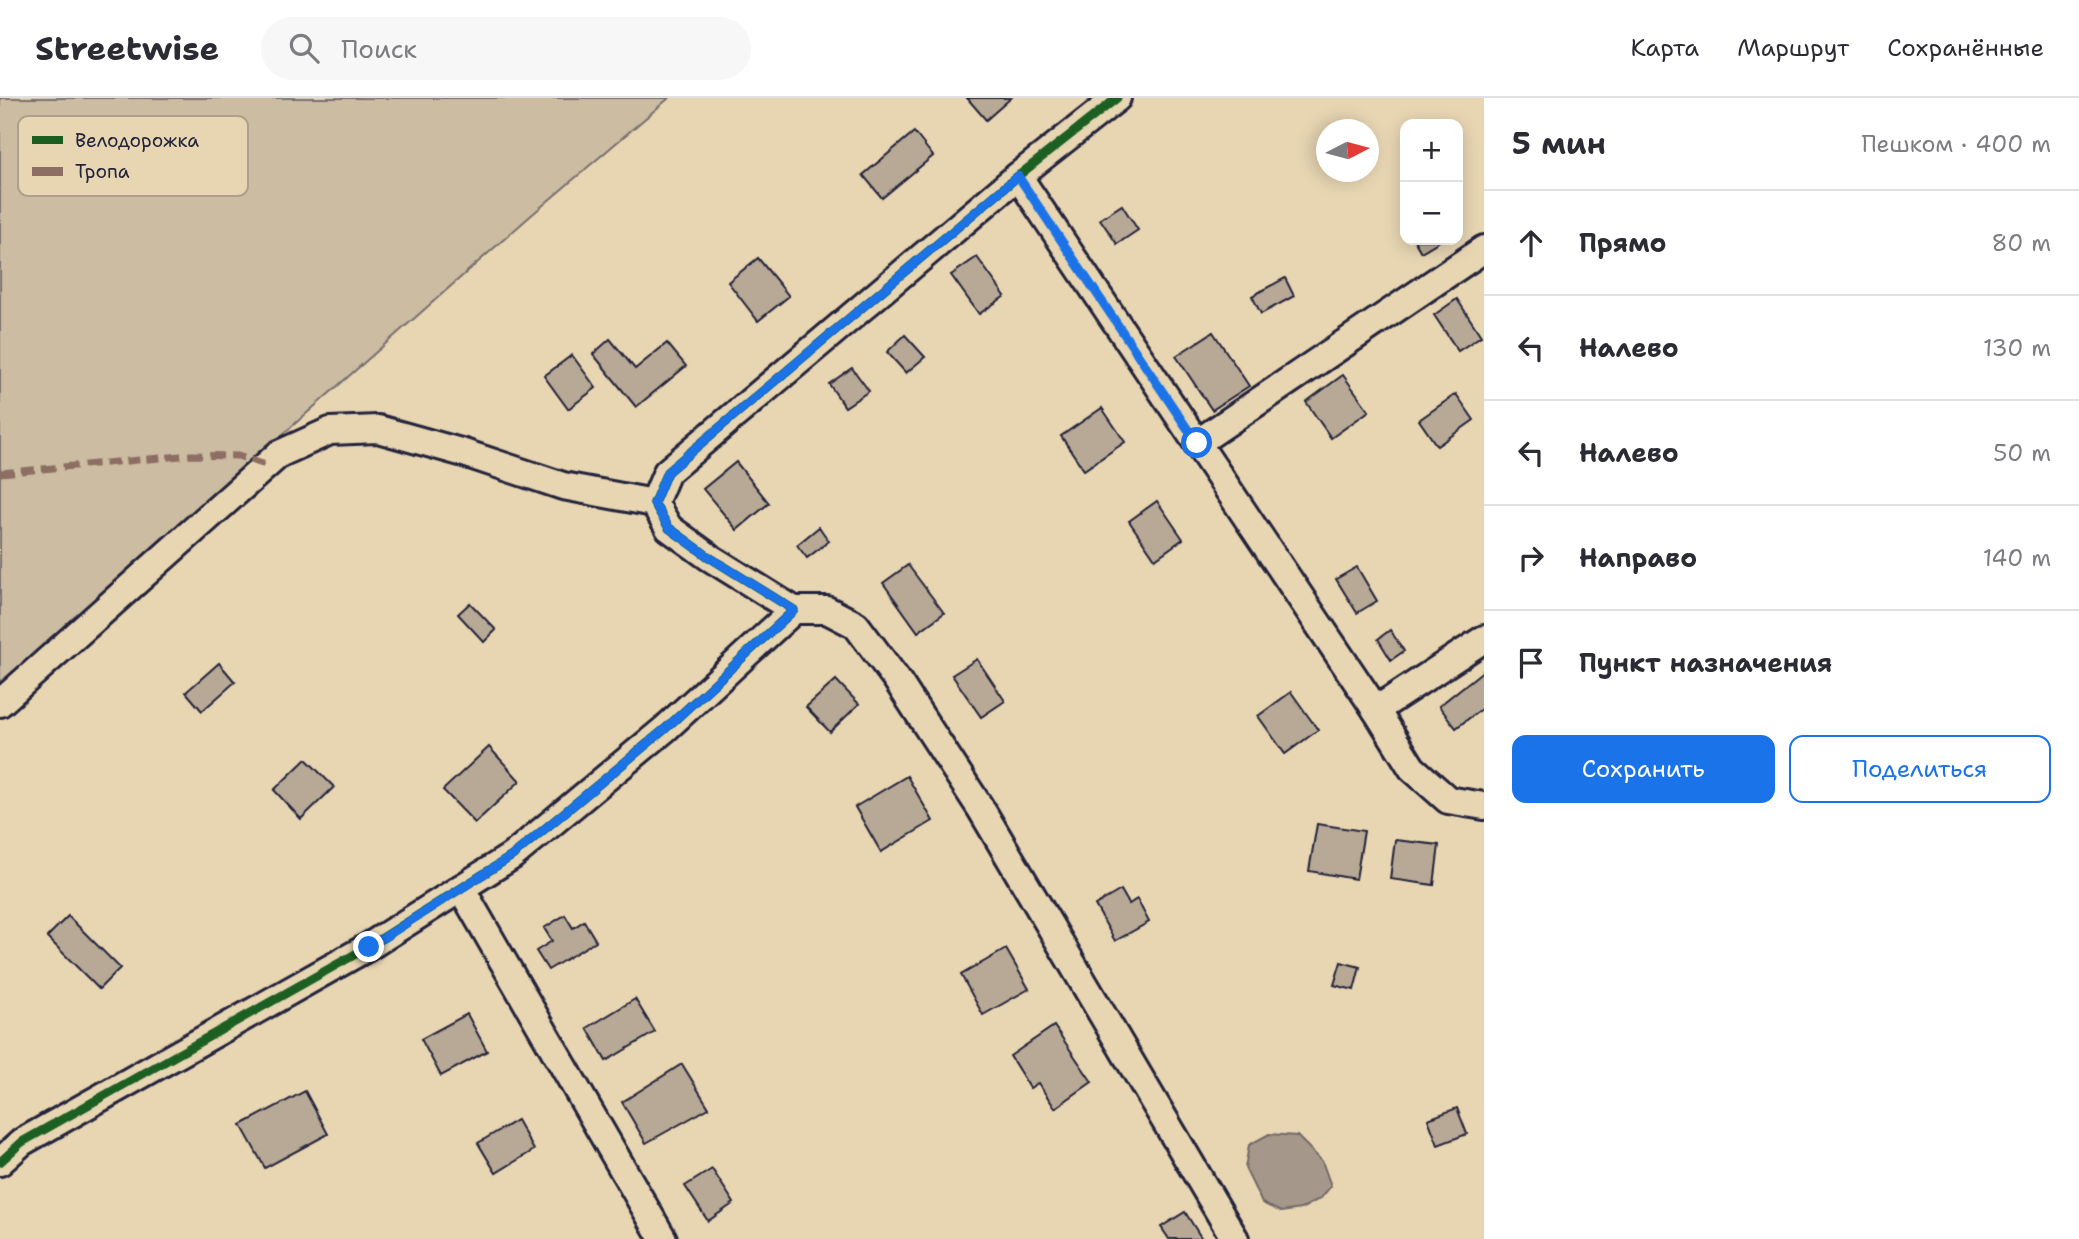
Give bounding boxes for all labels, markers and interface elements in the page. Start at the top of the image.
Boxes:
search box [261,17,751,80]
text: Streetwise [35,26,219,71]
icon: search [285,29,323,67]
text: Поиск [341,31,417,66]
text: Карта [1631,32,1699,64]
text: Маршрут [1737,32,1849,64]
text: Сохранённые [1887,32,2044,64]
legend [18,116,248,196]
north arrow [1316,119,1379,182]
map controls [1400,119,1463,245]
button: + [1400,119,1463,182]
text: 5 мин [1512,123,1606,164]
text: Велодорожка [75,128,199,153]
text: Пешком · 400 m [1861,129,2051,159]
text: Тропа [75,159,130,184]
button: − [1400,182,1463,245]
icon: ahead [1512,224,1550,262]
text: Прямо [1579,225,1667,260]
text: 80 m [1992,228,2051,258]
icon: left [1512,329,1550,367]
text: Налево [1579,330,1679,365]
text: 130 m [1983,333,2051,363]
route start [1181,427,1212,458]
icon: left [1512,434,1550,472]
text: Налево [1579,435,1679,470]
text: 50 m [1993,438,2051,468]
icon: right [1512,539,1550,577]
text: Направо [1579,540,1697,575]
text: 140 m [1983,543,2051,573]
icon: arrive [1512,644,1550,682]
text: Пункт назначения [1579,645,1832,680]
button: Сохранить [1512,735,1775,803]
button: Поделиться [1789,735,2051,803]
route end [353,931,384,962]

